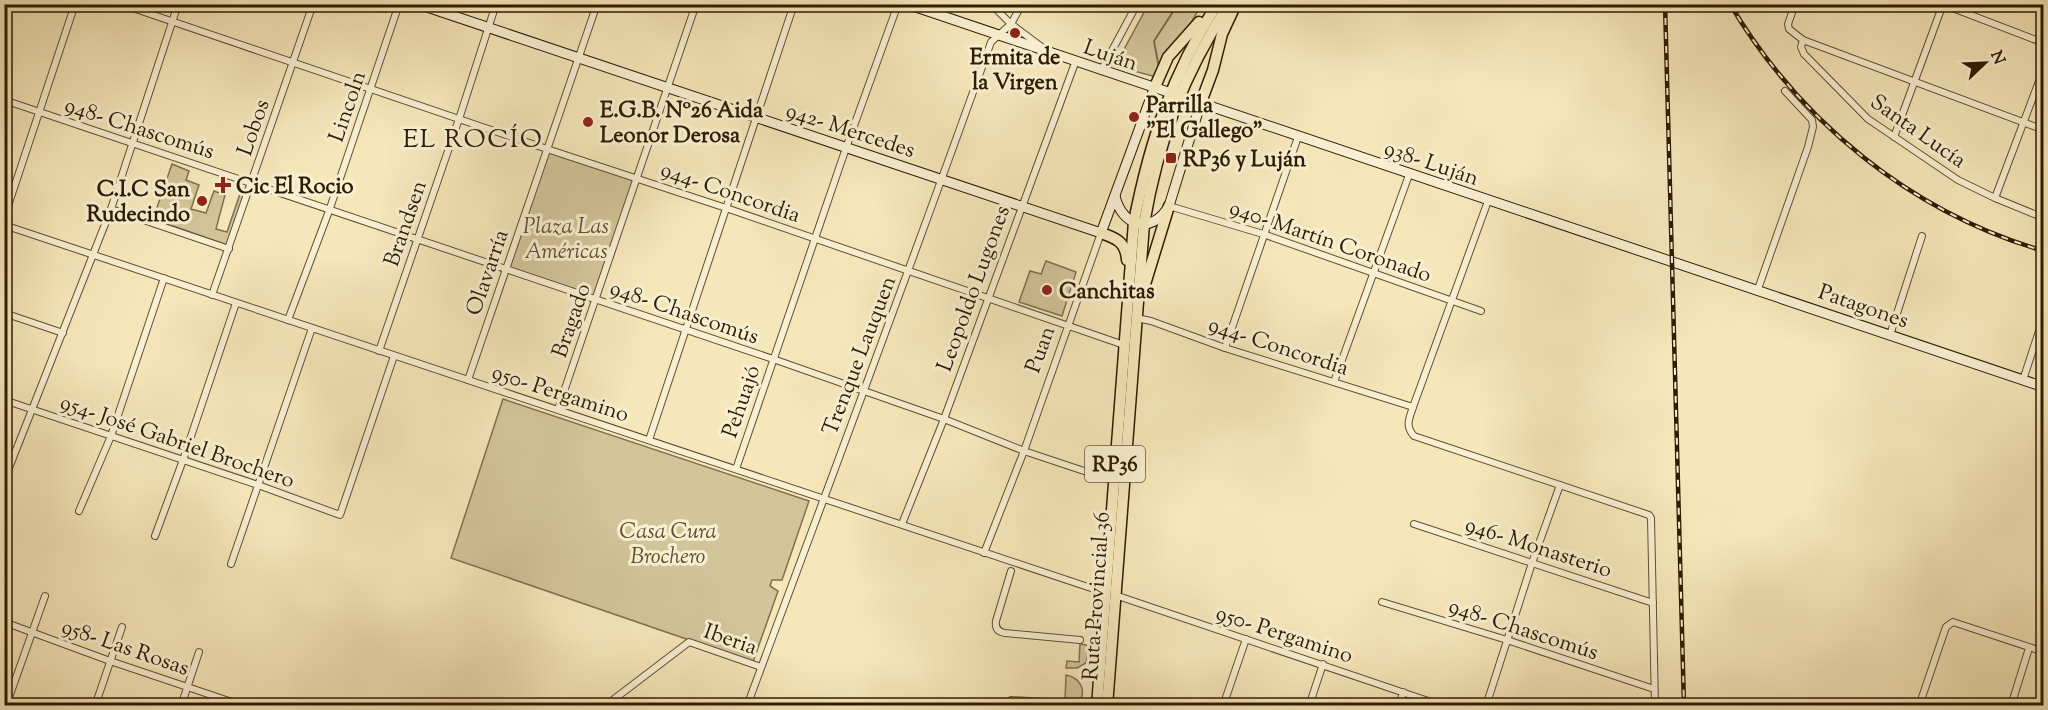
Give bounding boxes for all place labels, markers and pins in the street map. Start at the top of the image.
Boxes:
marker: Ermita de la Virgen [1008,26,1022,40]
place label: Ermita de la Virgen [970,43,1060,100]
place label: Parrilla "El Gallego" [1146,91,1263,148]
place label: E.G.B. Nº26 Aida Leonor Derosa [600,96,764,153]
marker: Parrilla "El Gallego" [1127,110,1141,124]
marker: E.G.B. Nº26 Aida Leonor Derosa [581,115,595,129]
place label: RP36 y Luján [1183,145,1306,177]
marker: RP36 y Luján [1164,151,1178,165]
place label: Cic El Rocio [236,172,354,204]
place label: C.I.C San Rudecindo [86,175,190,232]
marker: Cic El Rocio [214,176,232,194]
marker: C.I.C San Rudecindo [195,194,209,208]
place label: Canchitas [1059,277,1155,309]
marker: Canchitas [1040,283,1054,297]

